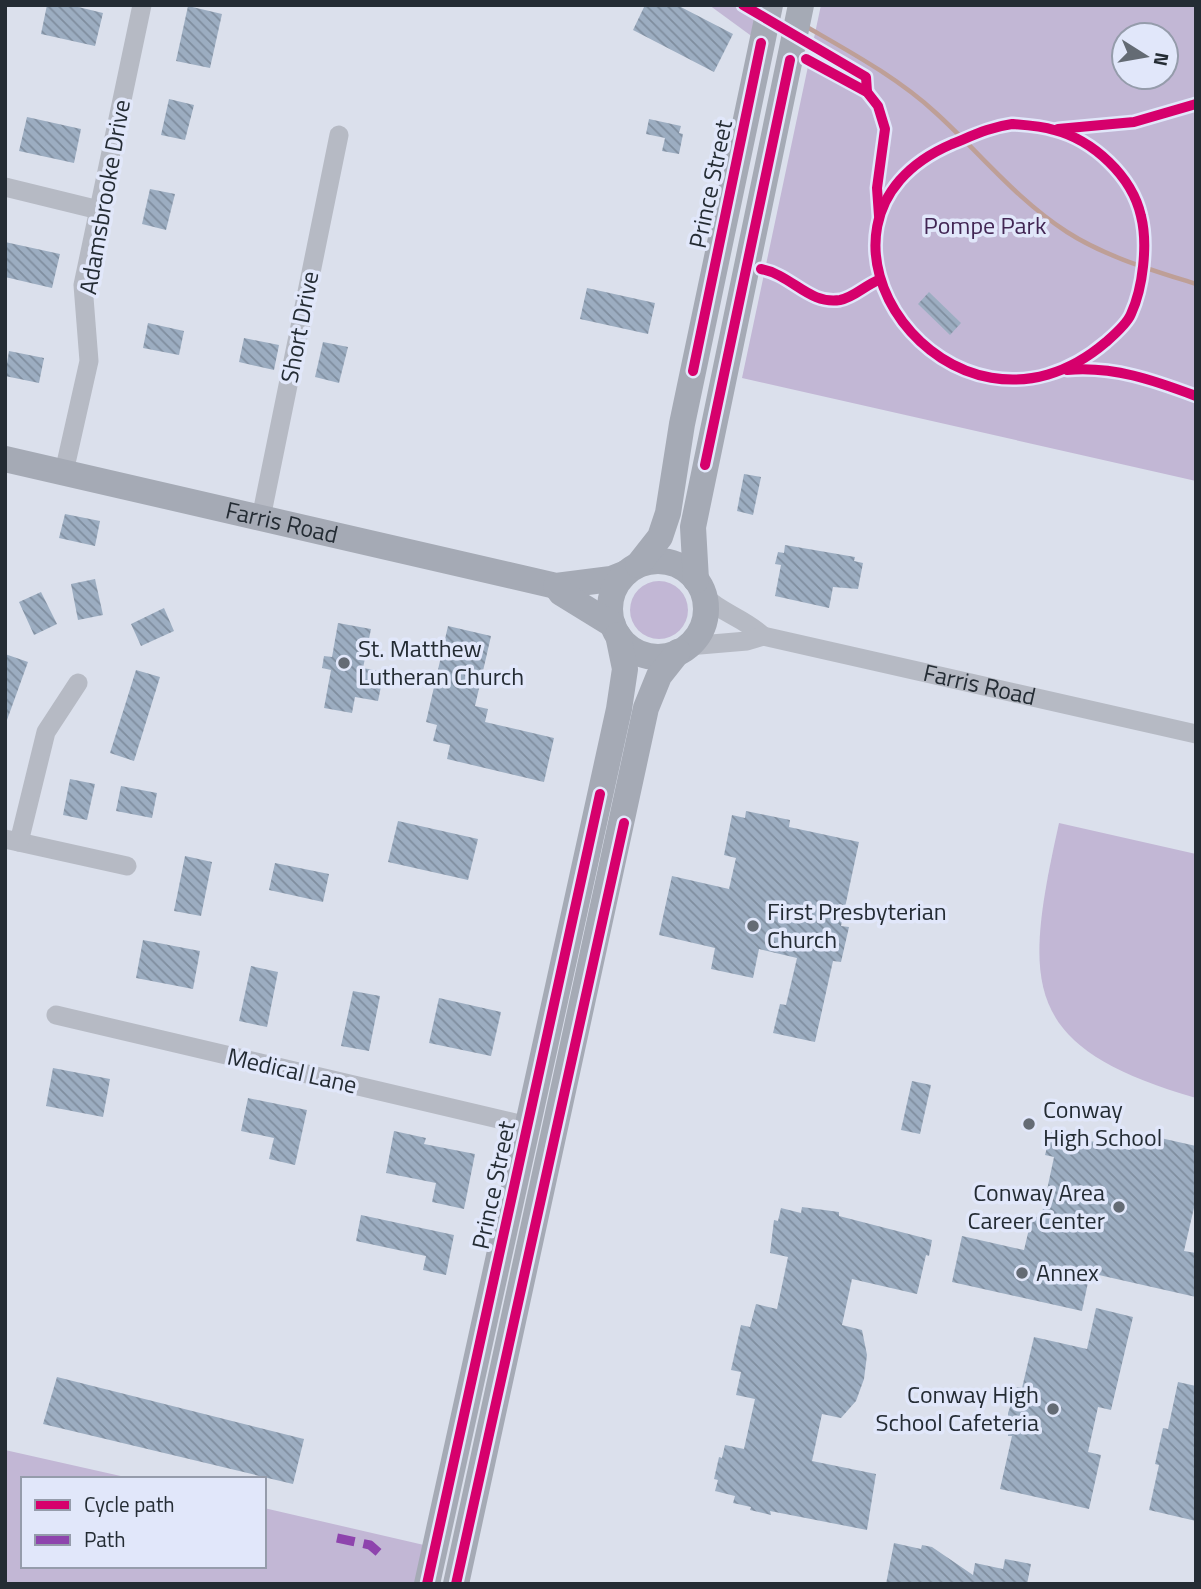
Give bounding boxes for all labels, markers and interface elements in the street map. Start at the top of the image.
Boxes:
north arrow [1110,21,1180,91]
text: N [1147,50,1178,69]
street label: Adamsbrooke Drive [69,97,139,297]
street label: Prince Street [679,116,741,251]
park label: Pompe Park [924,207,1047,243]
street label: Short Drive [271,268,327,386]
street label: Farris Road [222,491,342,552]
place label: St. Matthew Lutheran Church [358,630,524,694]
street label: Farris Road [920,654,1039,714]
marker: St. Matthew Lutheran Church [336,655,352,671]
place label: First Presbyterian Church [767,893,947,957]
marker: First Presbyterian Church [745,918,761,934]
street label: Medical Lane [224,1038,361,1102]
place label: Conway High School [1043,1091,1162,1155]
marker: Conway High School [1021,1116,1037,1132]
street label: Prince Street [462,1117,524,1252]
place label: Conway Area Career Center [967,1174,1105,1238]
marker: Conway Area Career Center [1111,1199,1127,1215]
place label: Annex [1036,1254,1099,1290]
marker: Annex [1014,1265,1030,1281]
place label: Conway High School Cafeteria [875,1376,1039,1440]
marker: Conway High School Cafeteria [1045,1401,1061,1417]
legend [21,1477,266,1568]
text: Cycle path [84,1488,175,1520]
text: Path [84,1523,126,1555]

